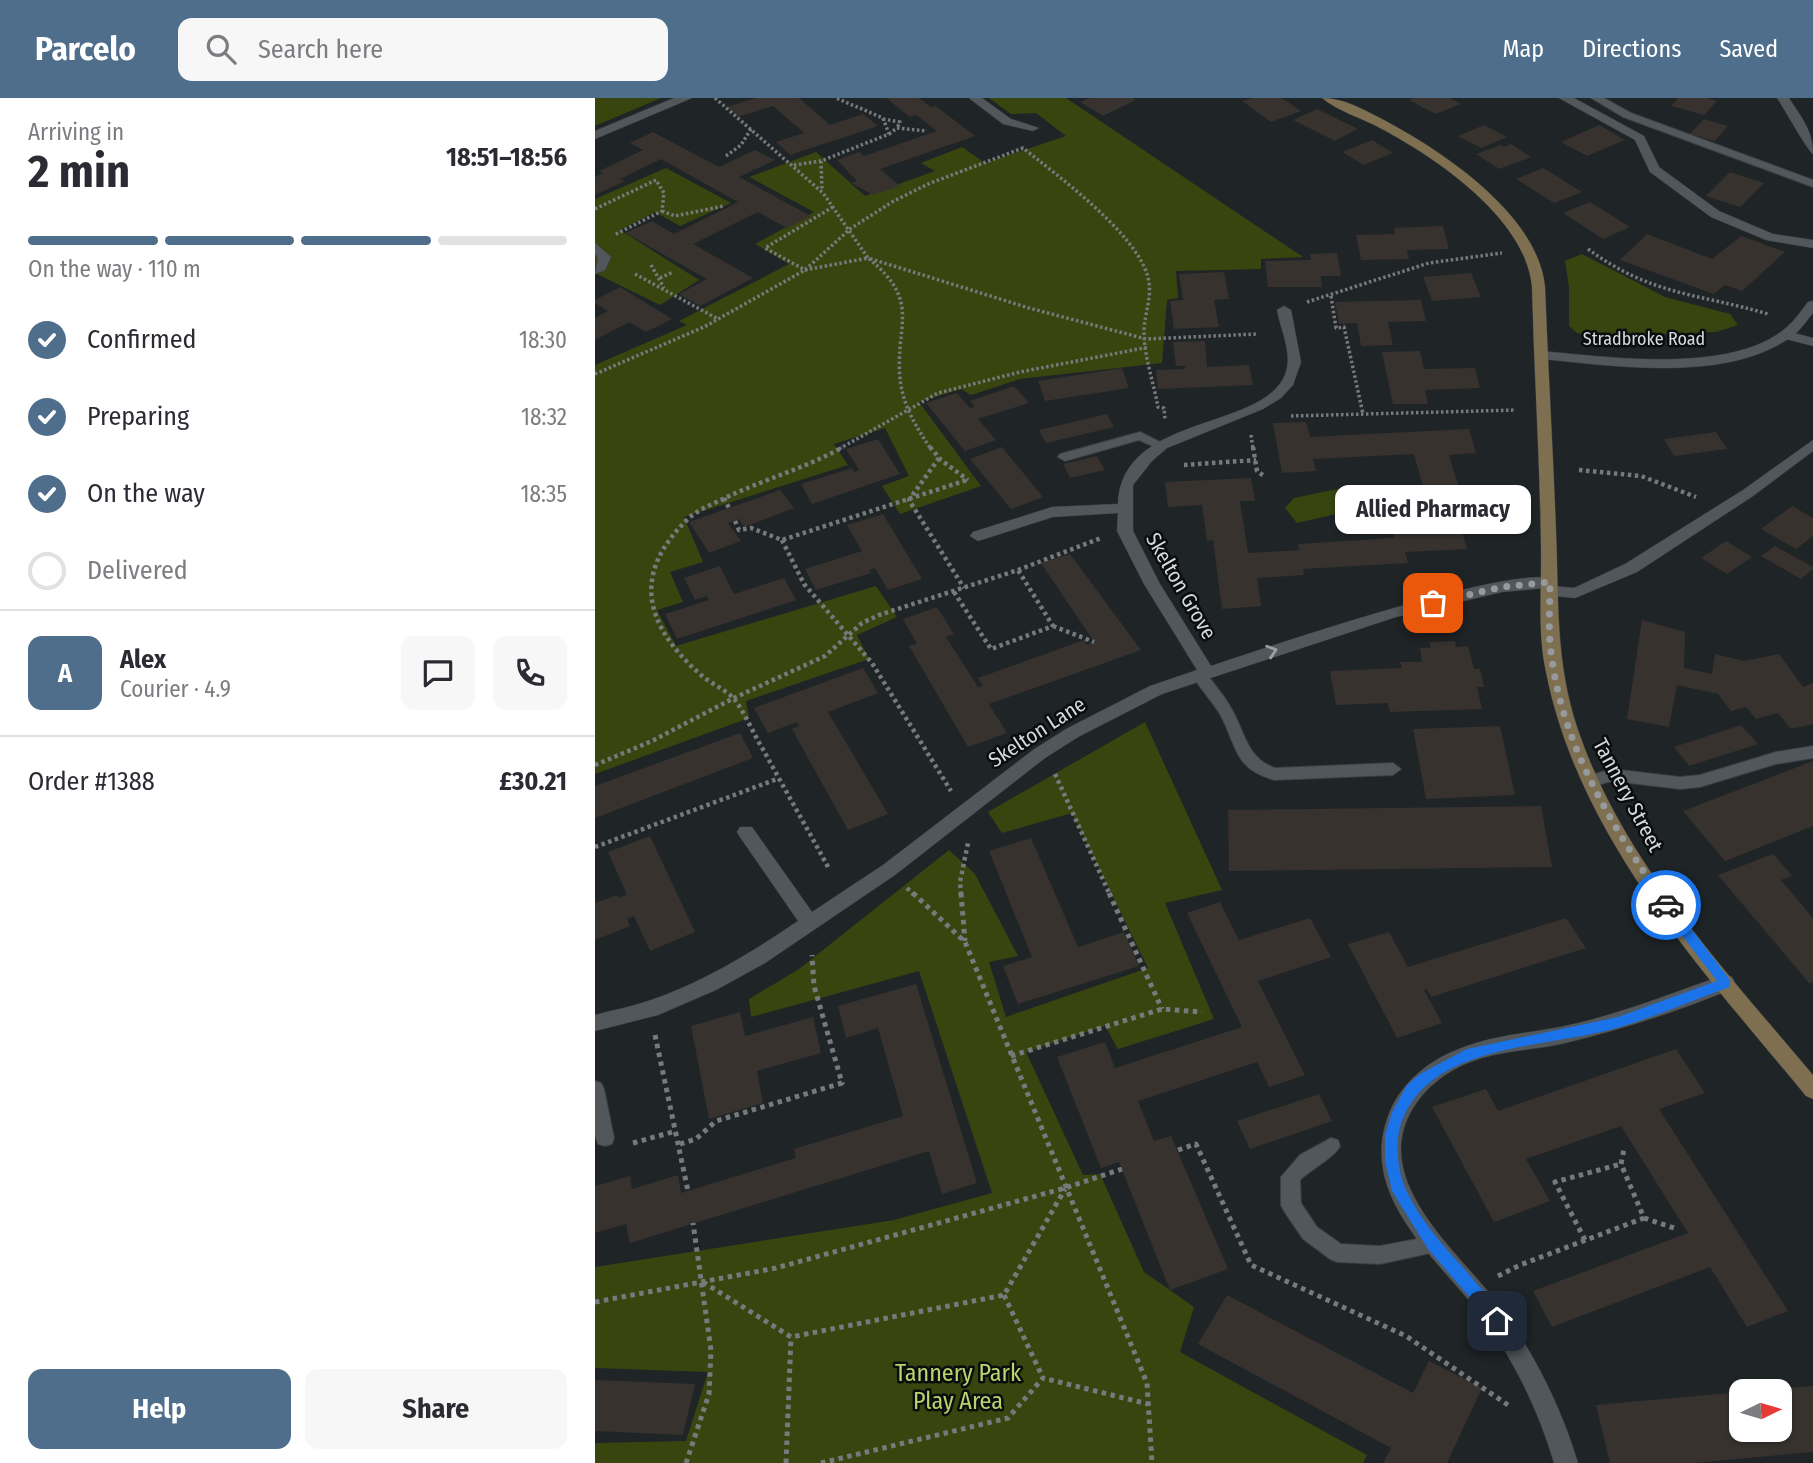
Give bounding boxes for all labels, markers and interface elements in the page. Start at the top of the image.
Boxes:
search box [178,18,668,81]
text: Parcelo [35,29,136,69]
icon: search [202,30,240,68]
text: Search here [258,34,383,65]
text: Map [1503,35,1544,63]
text: Directions [1582,35,1681,63]
text: Saved [1719,35,1778,63]
text: Arriving in [28,118,124,146]
text: 18:51–18:56 [446,142,567,173]
text: 2 min [28,144,130,199]
text: On the way · 110 m [28,255,201,283]
icon: check [28,321,66,359]
text: Confirmed [87,324,197,355]
text: 18:30 [519,326,567,354]
street label: Stradbroke Road [1583,328,1705,350]
icon: check [28,398,66,436]
text: Preparing [87,401,189,432]
text: 18:32 [521,403,567,431]
icon: check [28,475,66,513]
text: On the way [87,478,205,509]
text: 18:35 [521,480,567,508]
callout: Allied Pharmacy [1335,484,1531,533]
text: Allied Pharmacy [1356,495,1510,523]
street label: Skelton Grove [1140,528,1222,644]
text: Delivered [87,555,188,586]
pin [1403,573,1463,633]
icon: bag [1414,584,1452,622]
button: chat [401,636,475,710]
button: phone [493,636,567,710]
text: Alex [120,644,166,675]
one-way arrow [1266,645,1278,659]
text: A [58,658,72,689]
text: Courier · 4.9 [120,675,231,703]
street label: Skelton Lane [984,691,1090,773]
street label: Tannery Street [1587,734,1669,856]
text: Order #1388 [28,766,155,797]
text: £30.21 [499,766,567,797]
courier [1631,870,1701,940]
icon: car [1647,886,1685,924]
pin [1467,1291,1527,1351]
icon: home [1478,1302,1516,1340]
park label: Tannery Park Play Area [895,1359,1022,1415]
button: Help [28,1369,291,1449]
button: Share [305,1369,567,1449]
north arrow [1729,1379,1792,1442]
map controls [1729,1379,1792,1442]

